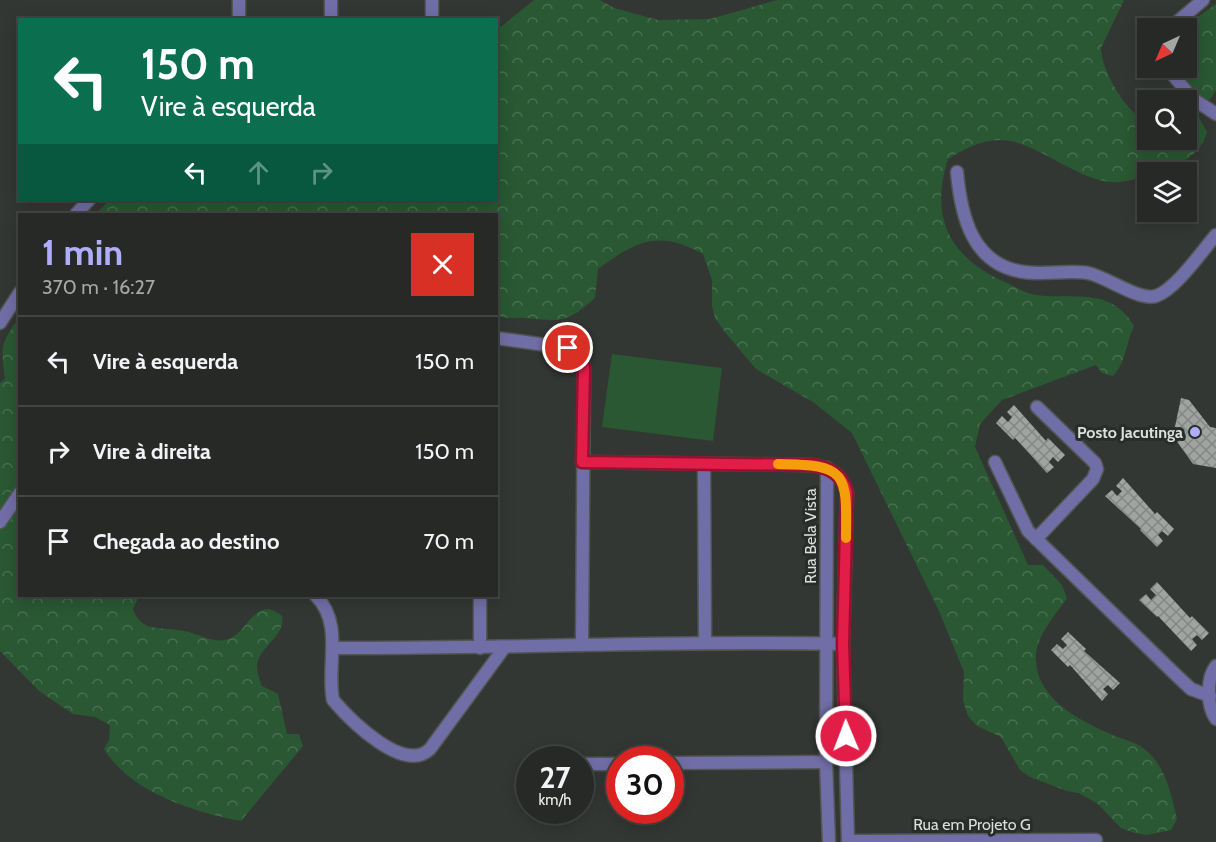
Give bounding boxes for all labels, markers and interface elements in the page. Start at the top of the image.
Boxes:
north arrow [1137,18,1197,78]
map controls [1137,18,1197,222]
text: 150 m [141,38,255,90]
icon: left [42,42,120,120]
text: Vire à esquerda [141,90,316,123]
button: search [1137,90,1197,150]
icon: left [179,156,212,189]
icon: ahead [242,156,275,189]
icon: right [305,156,338,189]
button: layers [1137,162,1197,222]
text: 1 min [42,230,123,274]
button: close [411,233,474,296]
text: 370 m · 16:27 [42,275,155,299]
pin [542,322,593,373]
icon: arrive [551,331,584,364]
icon: left [42,345,75,378]
text: Vire à esquerda [93,348,238,375]
text: 150 m [415,348,474,375]
place label: Posto Jacutinga [1077,423,1183,442]
marker: Posto Jacutinga [1188,425,1202,439]
icon: right [42,435,75,468]
text: Vire à direita [93,438,211,465]
text: 150 m [415,438,474,465]
street label: Rua Bela Vista [801,488,820,584]
icon: arrive [42,525,75,558]
text: Chegada ao destino [93,528,279,555]
text: 70 m [424,528,474,555]
position arrow [814,704,878,768]
speed limit sign: 30 [606,746,684,824]
text: 27 [539,759,571,796]
text: km/h [539,791,571,809]
street label: Rua em Projeto G [913,815,1031,834]

